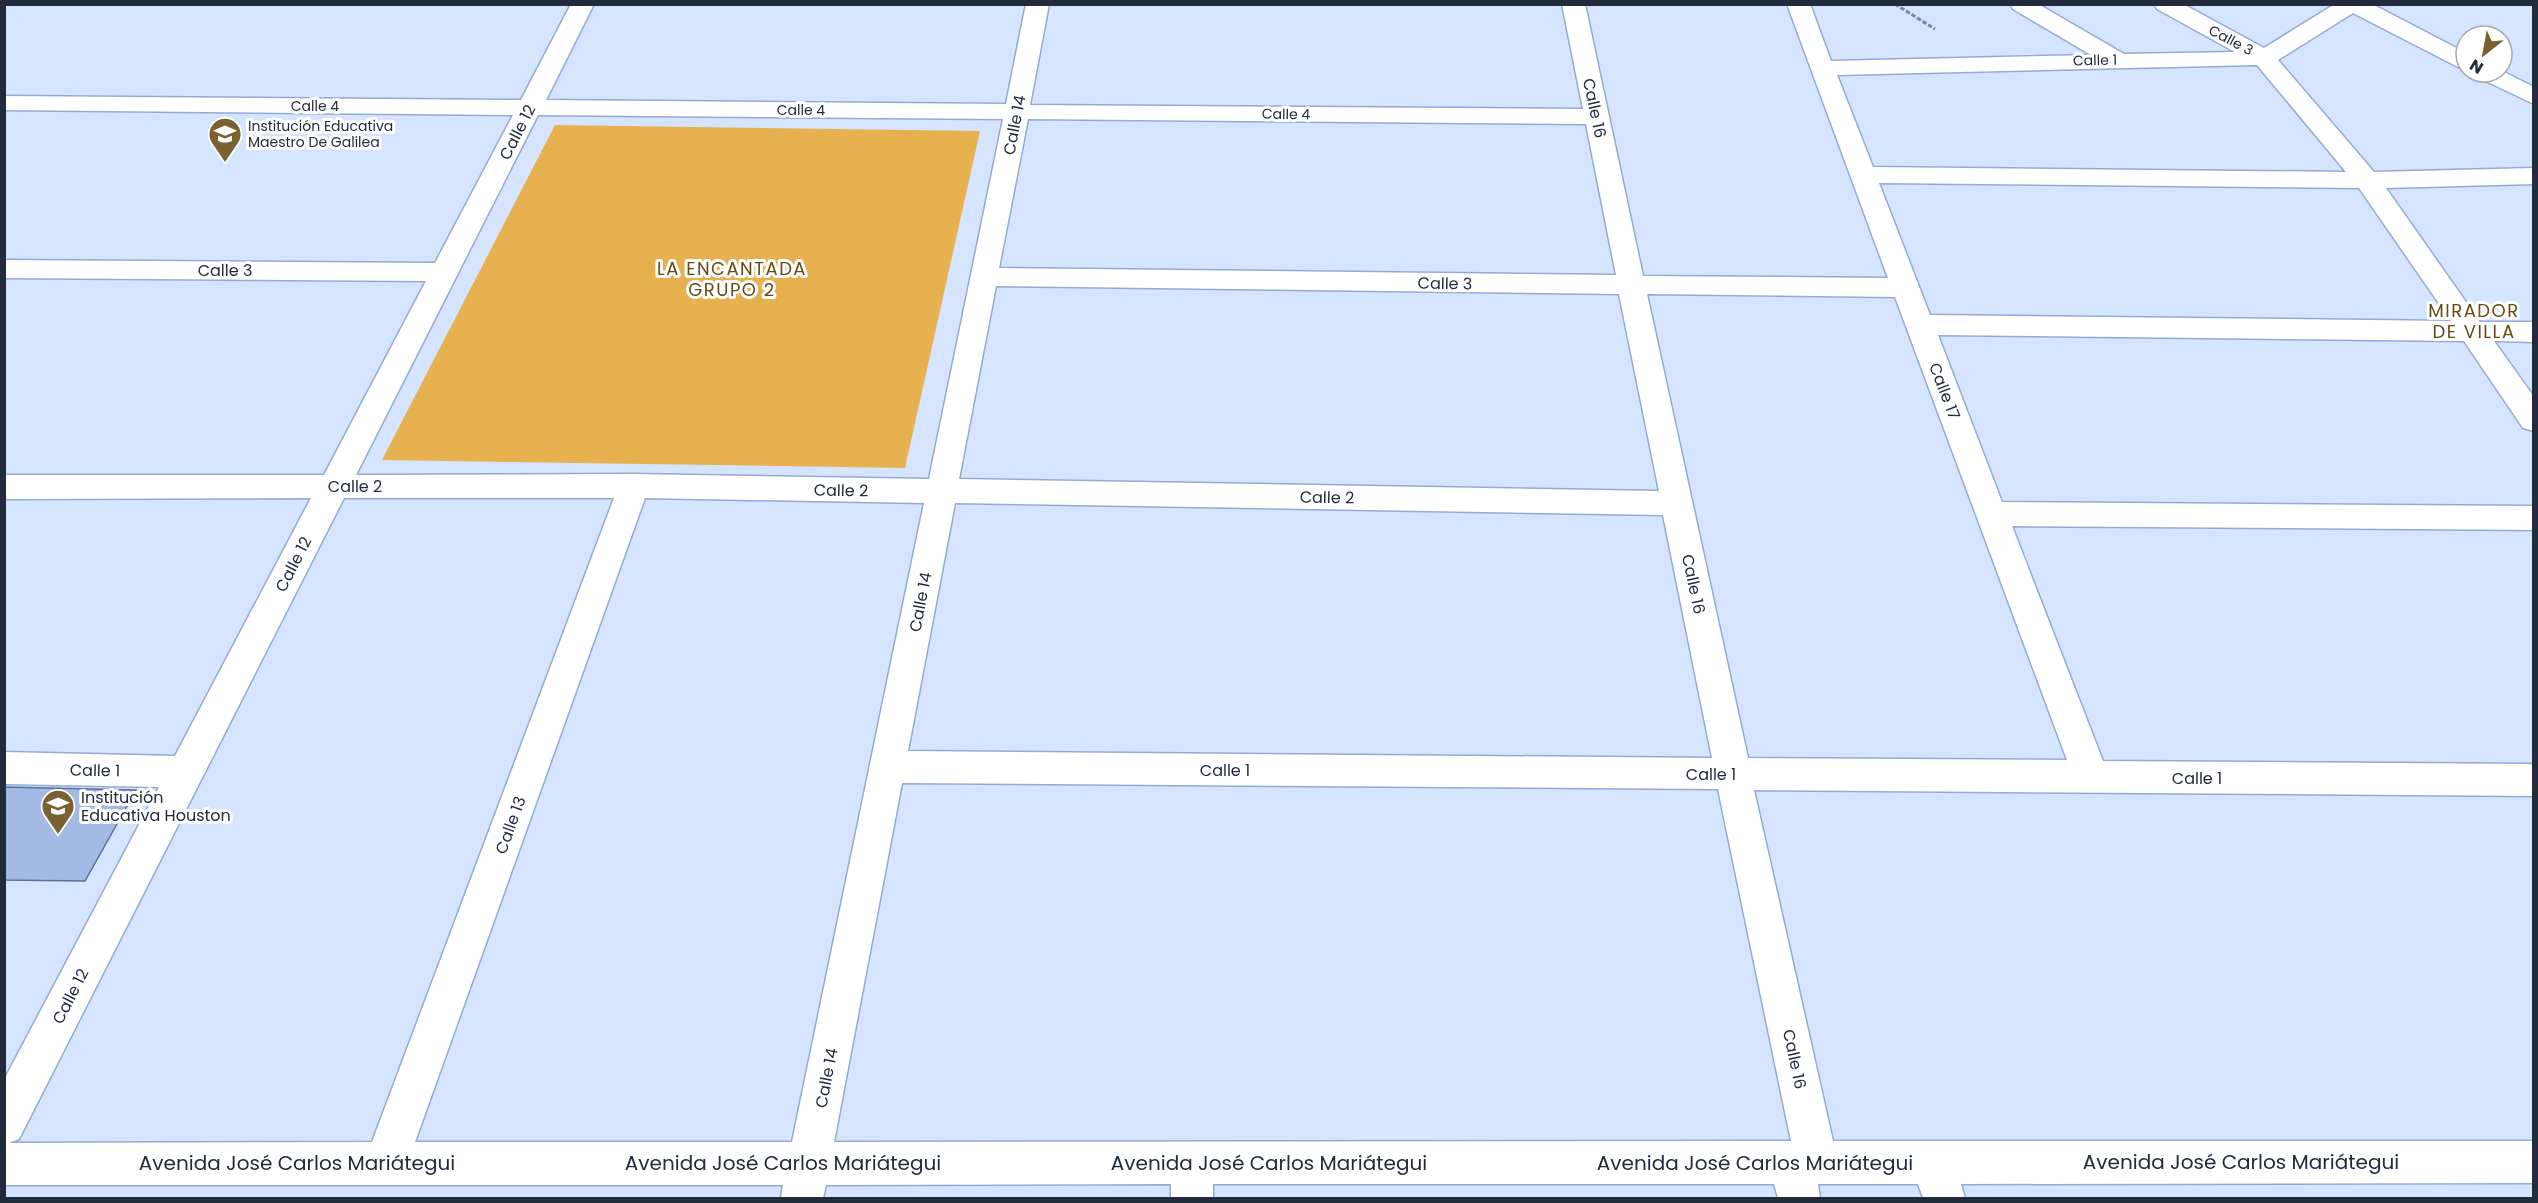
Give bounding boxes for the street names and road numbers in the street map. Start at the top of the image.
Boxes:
street label: Calle 3 [2205,20,2257,60]
street label: Calle 1 [2073,50,2117,70]
street label: Calle 16 [1577,76,1612,140]
street label: Calle 14 [997,93,1032,157]
street label: Calle 4 [291,96,339,116]
street label: Calle 12 [494,100,541,164]
street label: Calle 4 [777,100,825,120]
street label: Calle 4 [1262,104,1311,124]
street label: Calle 3 [198,259,252,282]
street label: Calle 3 [1417,272,1473,295]
street label: Calle 17 [1923,359,1966,423]
street label: Calle 2 [328,475,382,498]
street label: Calle 2 [814,479,868,502]
street label: Calle 2 [1300,486,1354,509]
street label: Calle 12 [270,532,317,596]
street label: Calle 16 [1676,552,1711,616]
street label: Calle 14 [903,570,938,634]
street label: Calle 1 [70,759,120,782]
street label: Calle 1 [1200,759,1250,782]
street label: Calle 1 [1686,763,1736,786]
street label: Calle 1 [2172,767,2222,790]
street label: Calle 13 [489,793,531,857]
street label: Calle 12 [47,964,94,1028]
street label: Calle 16 [1777,1027,1812,1091]
street label: Calle 14 [809,1046,844,1110]
street label: Avenida José Carlos Mariátegui [2083,1148,2399,1176]
street label: Avenida José Carlos Mariátegui [139,1149,455,1177]
street label: Avenida José Carlos Mariátegui [625,1149,941,1177]
street label: Avenida José Carlos Mariátegui [1111,1149,1427,1177]
street label: Avenida José Carlos Mariátegui [1597,1149,1913,1177]

